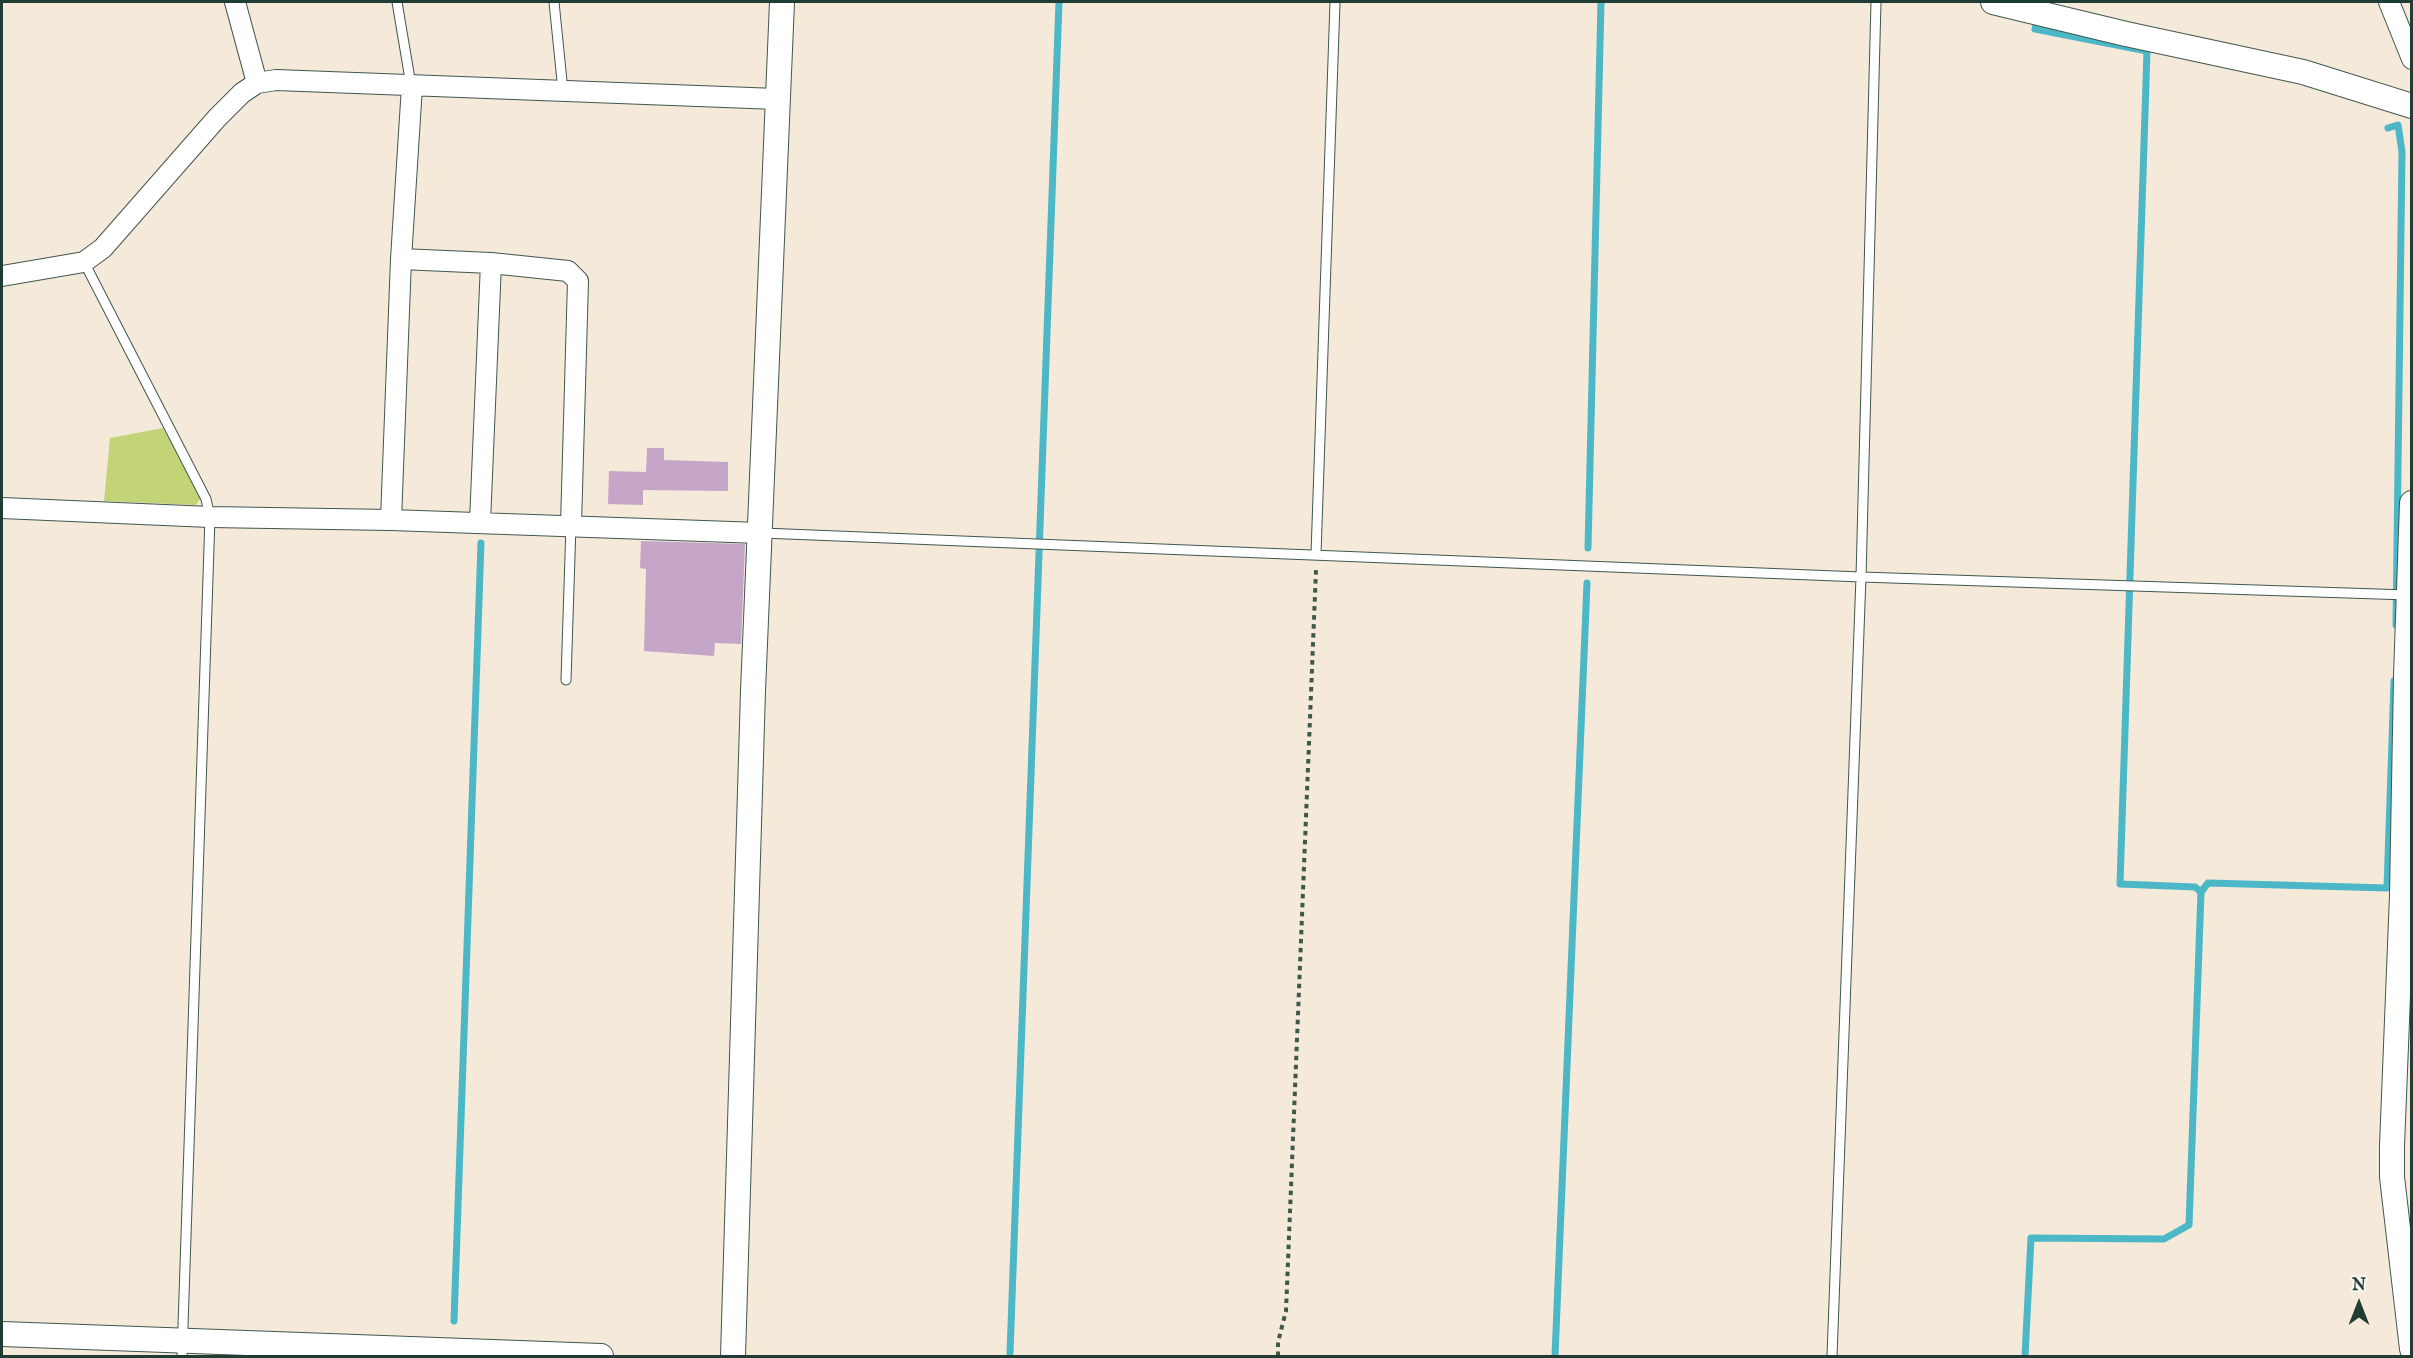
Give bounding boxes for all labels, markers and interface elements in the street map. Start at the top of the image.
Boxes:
north arrow [2329,1274,2389,1334]
text: N [2352,1276,2366,1296]

